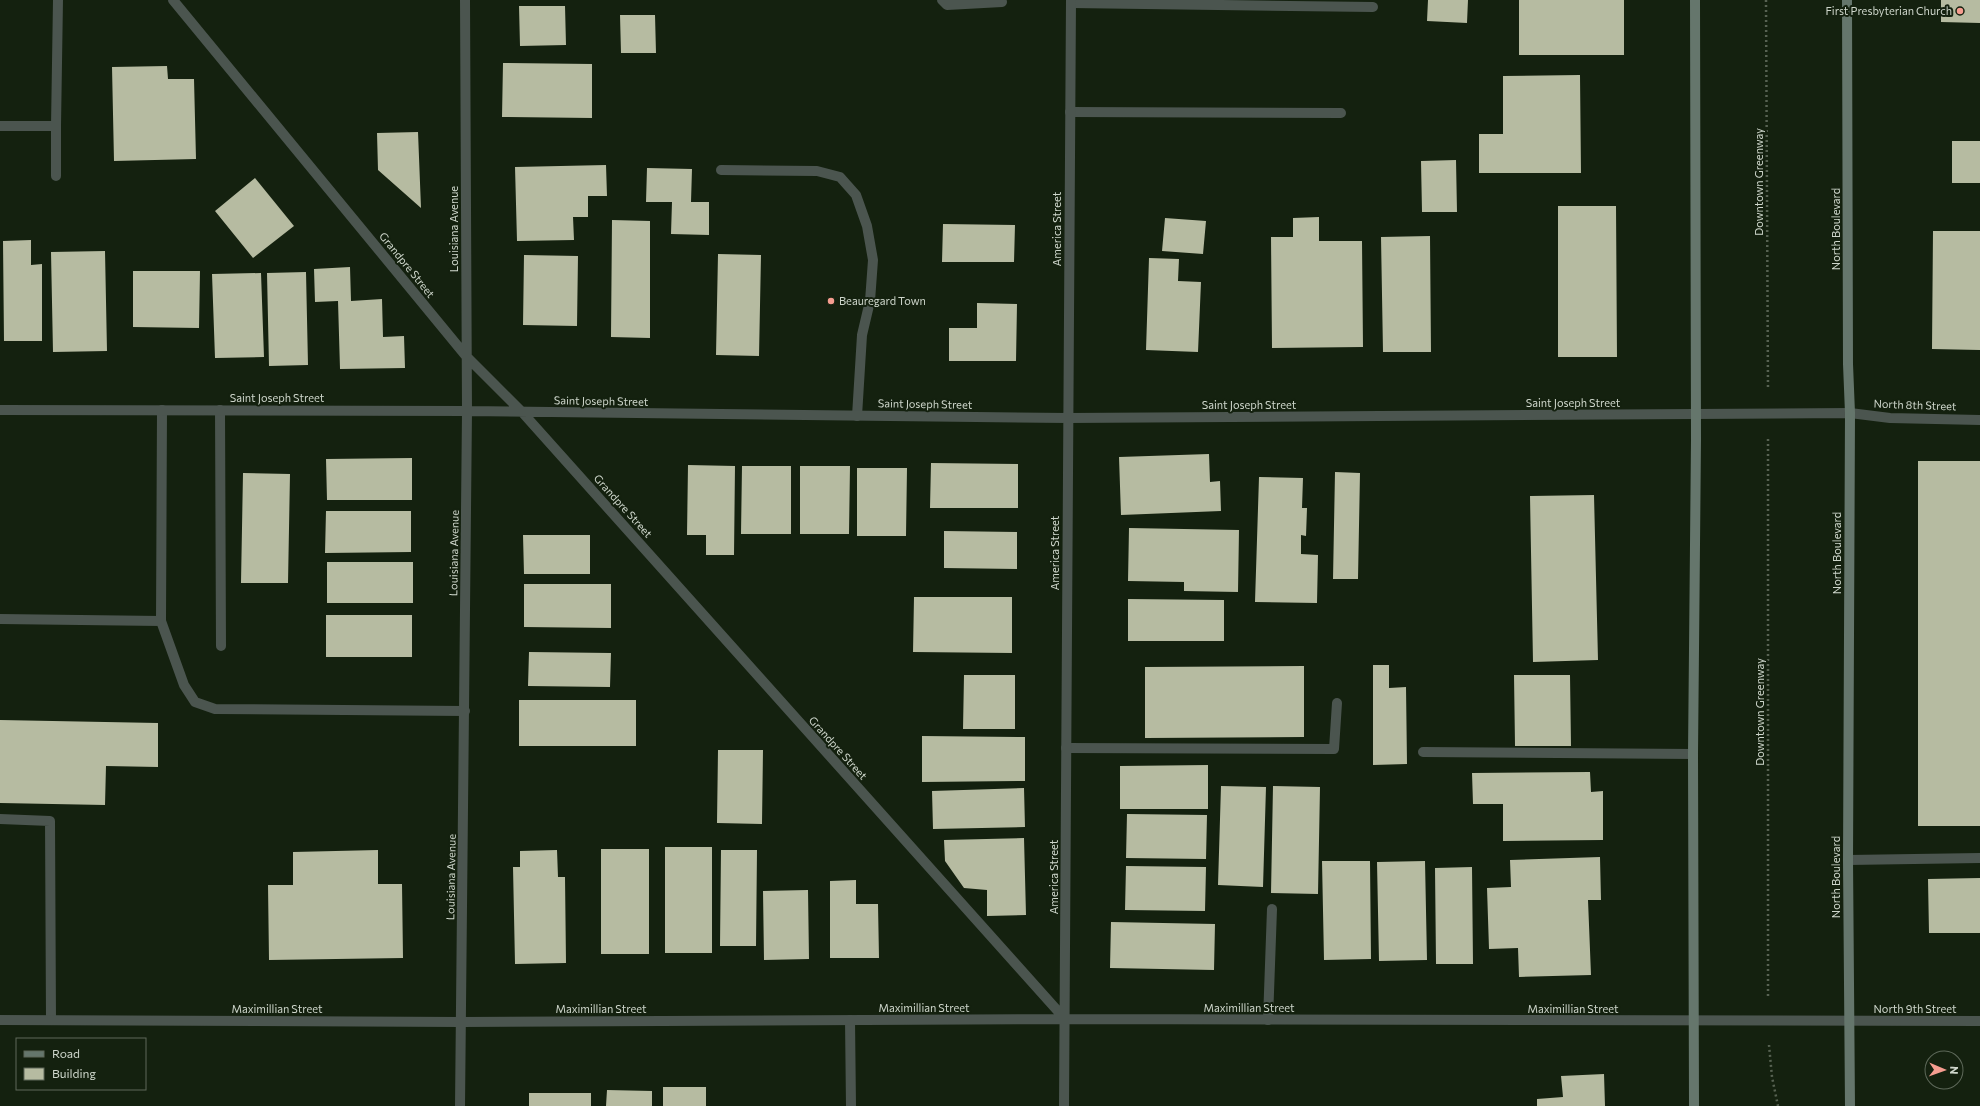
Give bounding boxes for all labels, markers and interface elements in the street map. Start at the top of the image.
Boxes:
place label: First Presbyterian Church [1826,4,1952,17]
marker: First Presbyterian Church [1955,6,1965,16]
street label: Downtown Greenway [1752,128,1765,236]
street label: Louisiana Avenue [447,186,460,272]
street label: North Boulevard [1829,188,1842,270]
street label: America Street [1050,191,1063,266]
street label: Grandpre Street [377,229,438,300]
place label: Beauregard Town [839,294,926,307]
marker: Beauregard Town [826,296,836,306]
street label: Saint Joseph Street [230,391,325,405]
street label: Saint Joseph Street [554,393,649,409]
street label: Saint Joseph Street [878,396,973,412]
street label: Saint Joseph Street [1526,396,1621,410]
street label: North 8th Street [1873,397,1957,412]
street label: Saint Joseph Street [1202,398,1297,412]
street label: Grandpre Street [592,471,655,540]
street label: Louisiana Avenue [446,510,461,596]
street label: North Boulevard [1830,512,1843,594]
street label: America Street [1048,515,1061,590]
street label: Downtown Greenway [1753,658,1766,766]
street label: Grandpre Street [807,713,870,782]
street label: Louisiana Avenue [443,834,458,920]
street label: North Boulevard [1829,836,1842,918]
street label: America Street [1047,839,1060,914]
street label: Maximillian Street [879,1001,970,1014]
street label: Maximillian Street [1204,1001,1295,1014]
street label: Maximillian Street [232,1002,323,1015]
street label: Maximillian Street [556,1002,647,1015]
street label: Maximillian Street [1528,1002,1619,1015]
street label: North 9th Street [1874,1002,1957,1015]
legend [16,1038,146,1090]
text: Road [52,1046,80,1060]
north arrow [1924,1050,1964,1090]
text: Building [52,1066,96,1080]
text: N [1948,1066,1961,1075]

